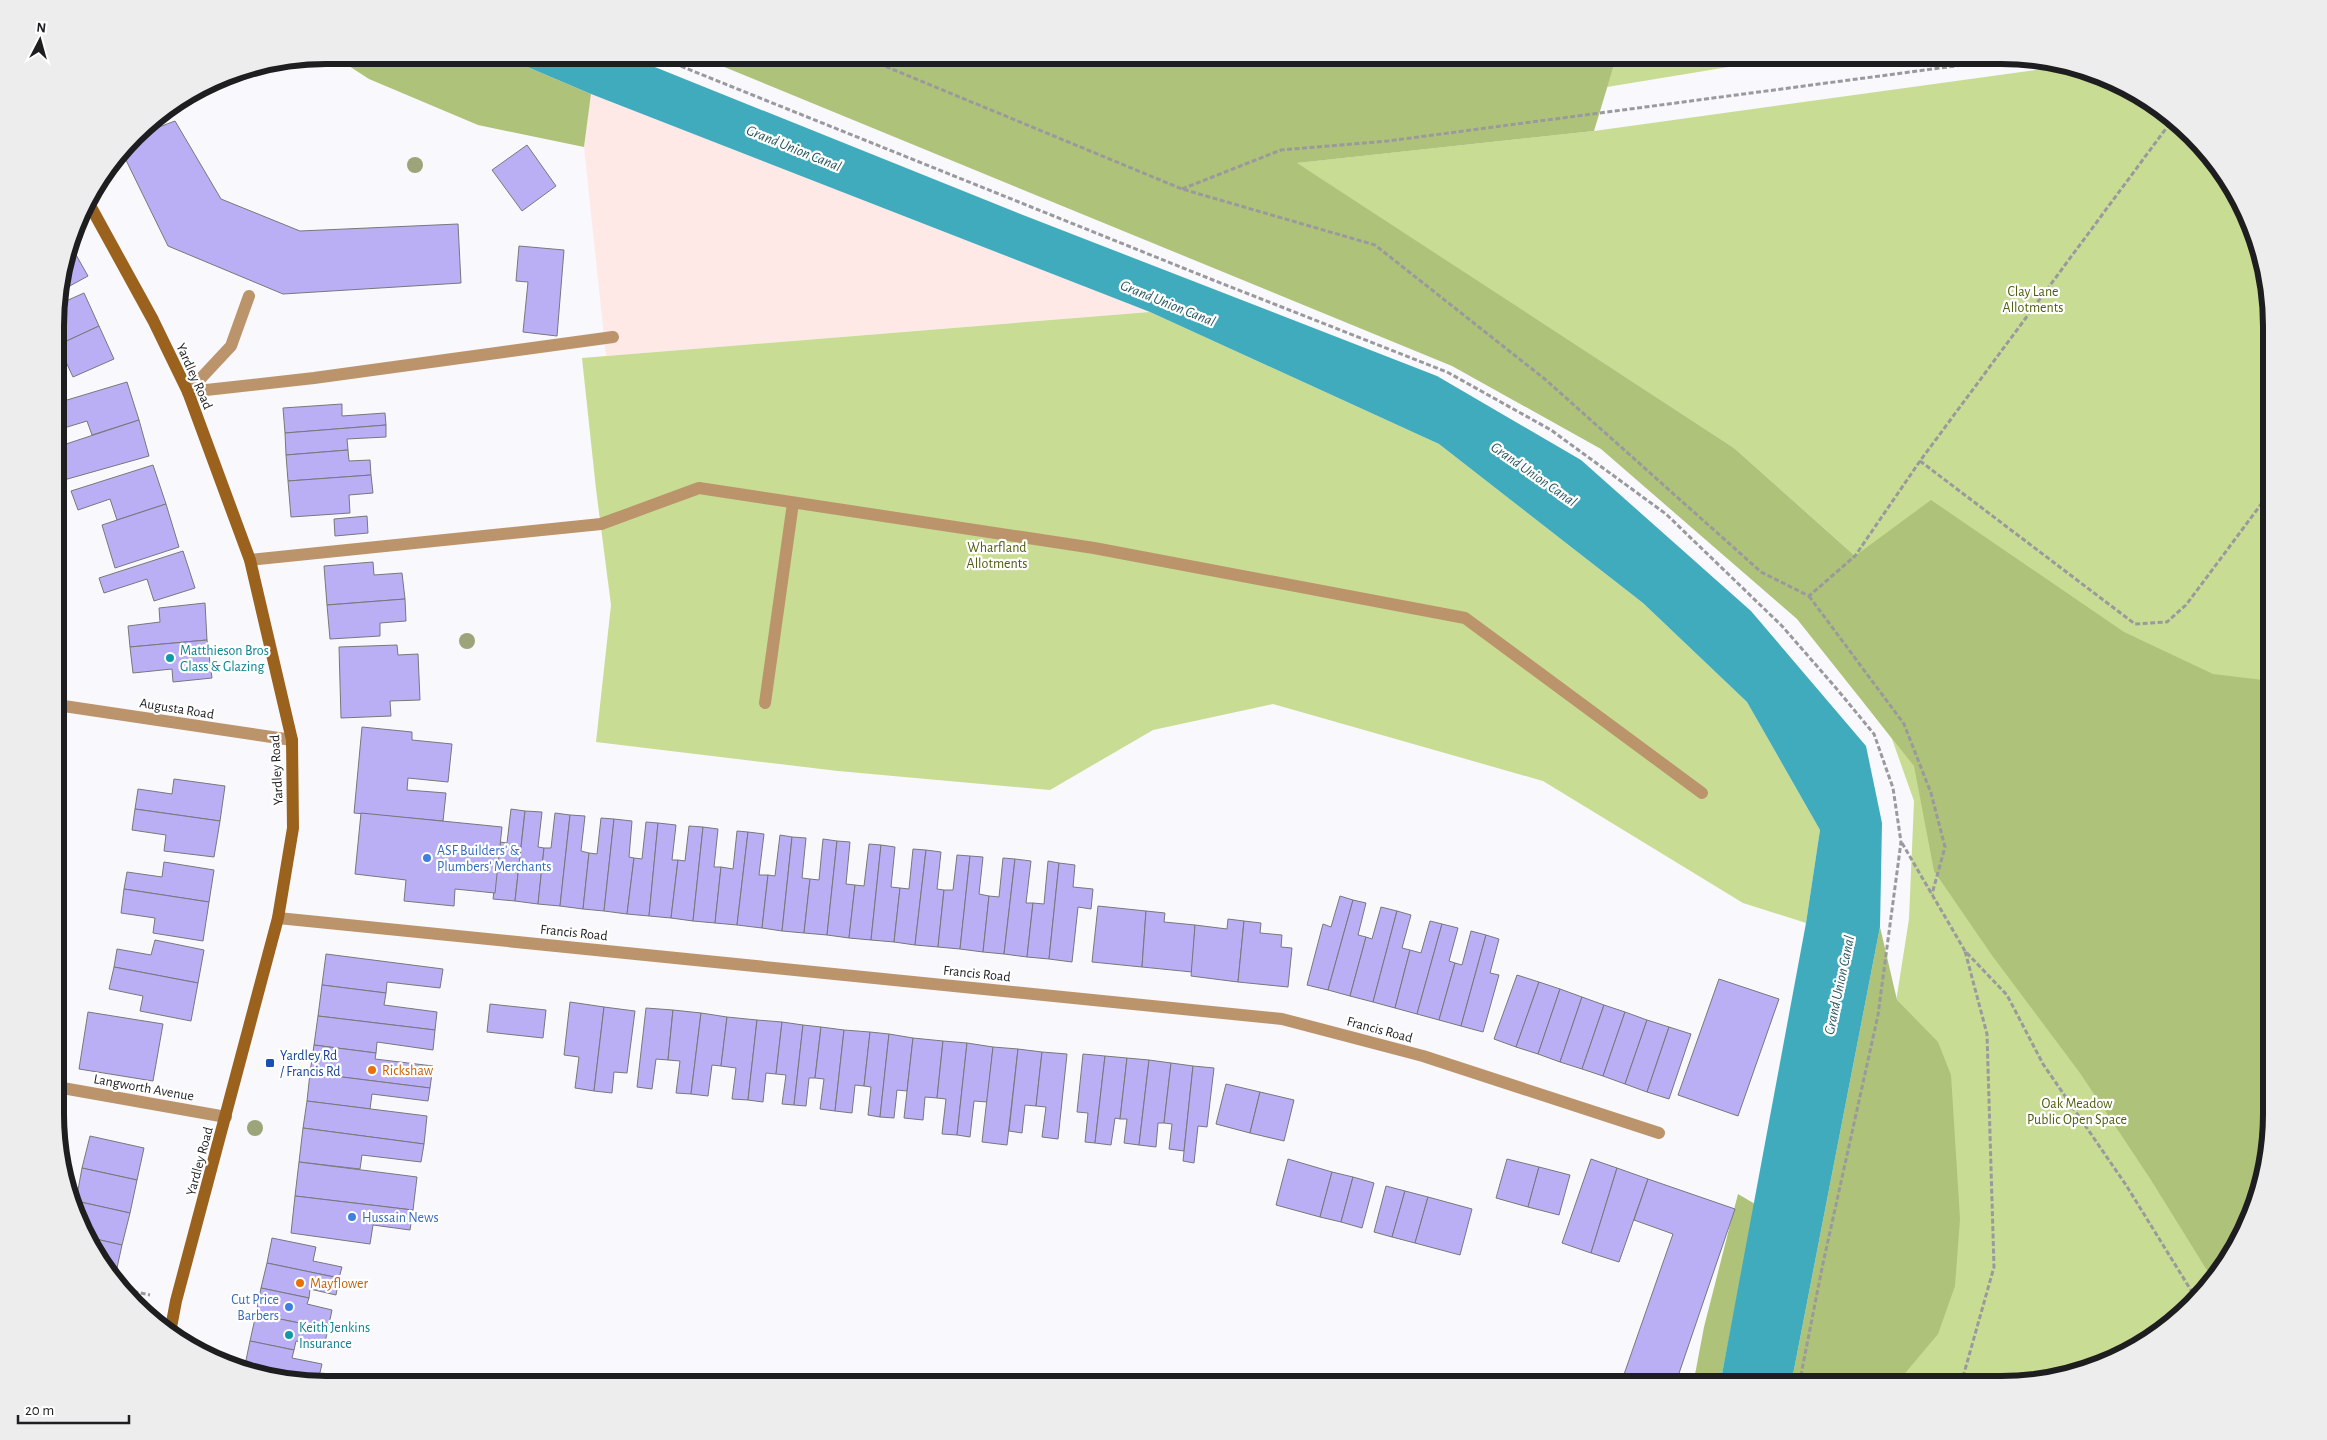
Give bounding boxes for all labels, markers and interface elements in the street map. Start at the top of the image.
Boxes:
north arrow [15,15,65,65]
text: N [36,21,47,36]
water label: Grand Union Canal [744,123,844,174]
water label: Grand Union Canal [1118,278,1218,329]
park label: Clay Lane Allotments [2003,285,2063,315]
street label: Yardley Road [173,341,215,412]
water label: Grand Union Canal [1488,439,1580,510]
park label: Wharfland Allotments [967,541,1027,571]
place label: Matthieson Bros Glass & Glazing [180,644,269,674]
marker: Matthieson Bros Glass & Glazing [164,652,176,664]
street label: Augusta Road [139,696,215,722]
street label: Yardley Road [268,734,286,806]
place label: ASF Builders' & Plumbers' Merchants [437,844,552,874]
marker: ASF Builders' & Plumbers' Merchants [421,852,433,864]
street label: Francis Road [540,922,608,943]
water label: Grand Union Canal [1822,934,1857,1036]
street label: Francis Road [943,963,1011,984]
street label: Francis Road [1345,1014,1414,1045]
place label: Yardley Rd / Francis Rd [280,1049,341,1079]
marker: Yardley Rd / Francis Rd [264,1057,276,1069]
marker: Rickshaw [366,1064,378,1076]
place label: Rickshaw [382,1064,434,1078]
street label: Langworth Avenue [93,1072,195,1104]
park label: Oak Meadow Public Open Space [2027,1097,2127,1127]
street label: Yardley Road [184,1125,216,1197]
marker: Hussain News [346,1211,358,1223]
place label: Hussain News [362,1211,439,1225]
marker: Mayflower [294,1277,306,1289]
place label: Mayflower [310,1277,369,1291]
place label: Cut Price Barbers [231,1293,279,1323]
marker: Cut Price Barbers [283,1301,295,1313]
place label: Keith Jenkins Insurance [299,1321,370,1351]
marker: Keith Jenkins Insurance [283,1329,295,1341]
scale bar [18,1392,129,1424]
text: 20 m [25,1403,54,1418]

